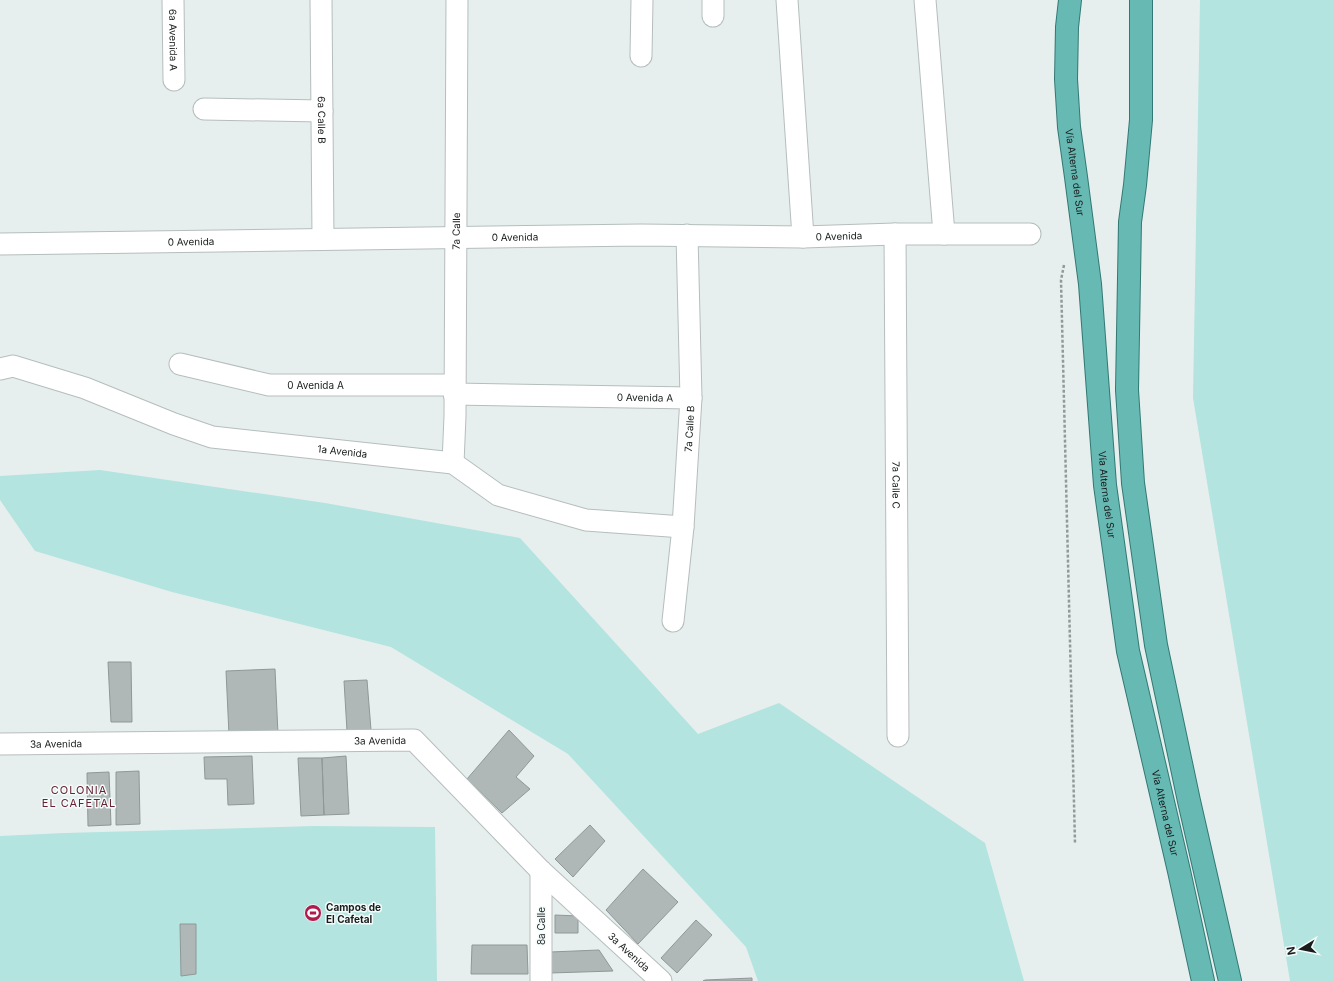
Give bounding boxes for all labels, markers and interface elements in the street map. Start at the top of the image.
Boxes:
street label: 6a Avenida A [167,9,180,71]
street label: 6a Calle B [316,96,328,144]
street label: Vía Alterna del Sur [1063,128,1087,217]
street label: 7a Calle [450,212,462,250]
street label: 0 Avenida [815,229,862,243]
street label: 0 Avenida [492,230,538,243]
street label: 0 Avenida [168,235,214,248]
street label: 0 Avenida A [287,379,344,391]
street label: 0 Avenida A [617,391,673,404]
street label: 7a Calle B [682,405,697,452]
street label: 1a Avenida [317,442,368,460]
street label: Vía Alterna del Sur [1096,450,1118,539]
street label: 7a Calle C [890,461,903,509]
street label: 3a Avenida [354,734,406,747]
street label: 3a Avenida [30,737,82,750]
street label: Vía Alterna del Sur [1150,769,1181,857]
district label: COLONIA EL CAFETAL [42,783,116,810]
place label: Campos de El Cafetal [326,901,381,925]
sports icon: Campos de El Cafetal [303,903,323,923]
street label: 8a Calle [535,907,547,945]
north arrow [1281,929,1321,969]
street label: 3a Avenida [606,930,652,974]
text: N [1284,945,1299,956]

